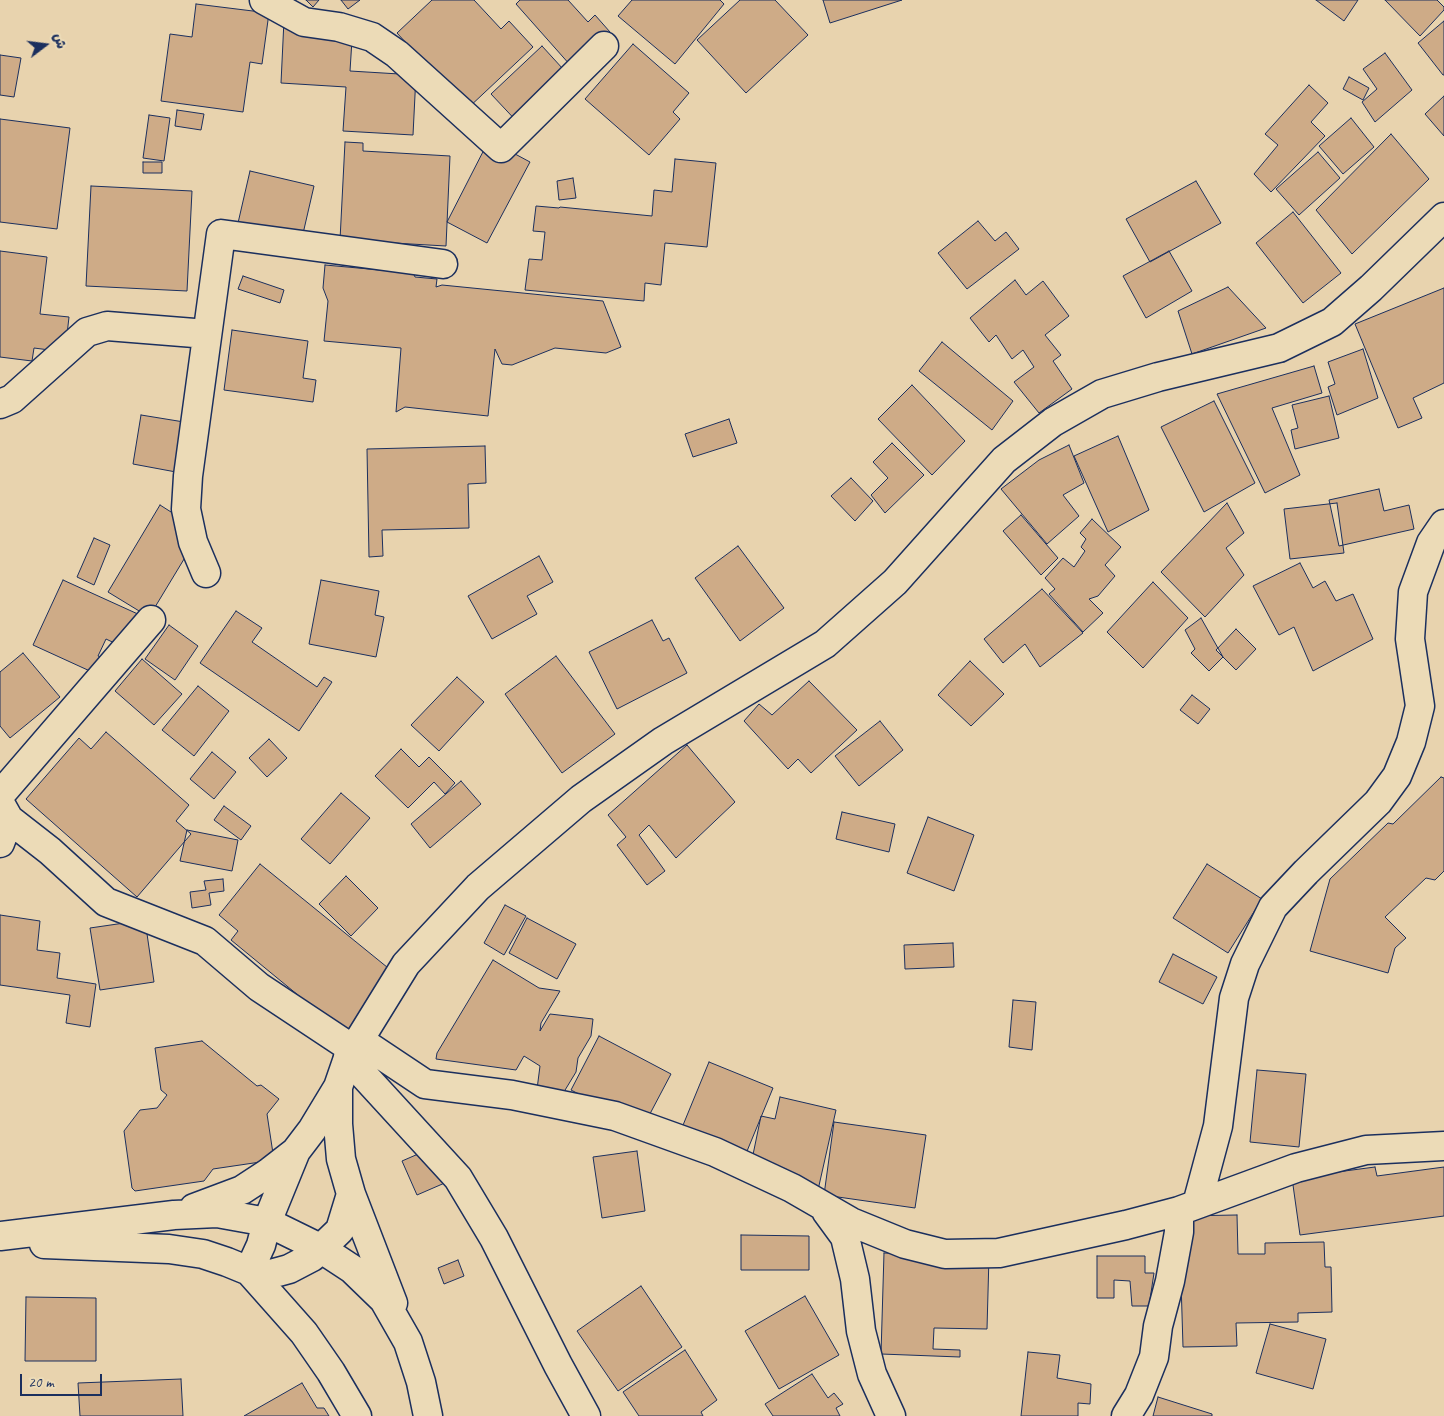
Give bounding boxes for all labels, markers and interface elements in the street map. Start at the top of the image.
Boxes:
north arrow [20,20,70,70]
text: ش [50,31,70,51]
scale bar [22,1364,105,1396]
text: 20 m [28,1373,54,1392]

